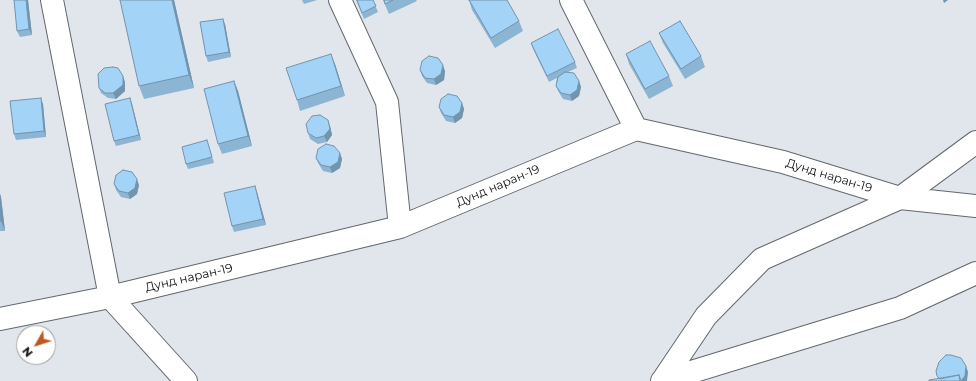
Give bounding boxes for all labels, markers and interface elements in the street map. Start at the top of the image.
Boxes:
street label: Дунд наран-19 [784,156,874,196]
street label: Дунд наран-19 [454,162,542,210]
street label: Дунд наран-19 [144,261,234,295]
north arrow [16,325,56,365]
text: N [19,344,36,360]

